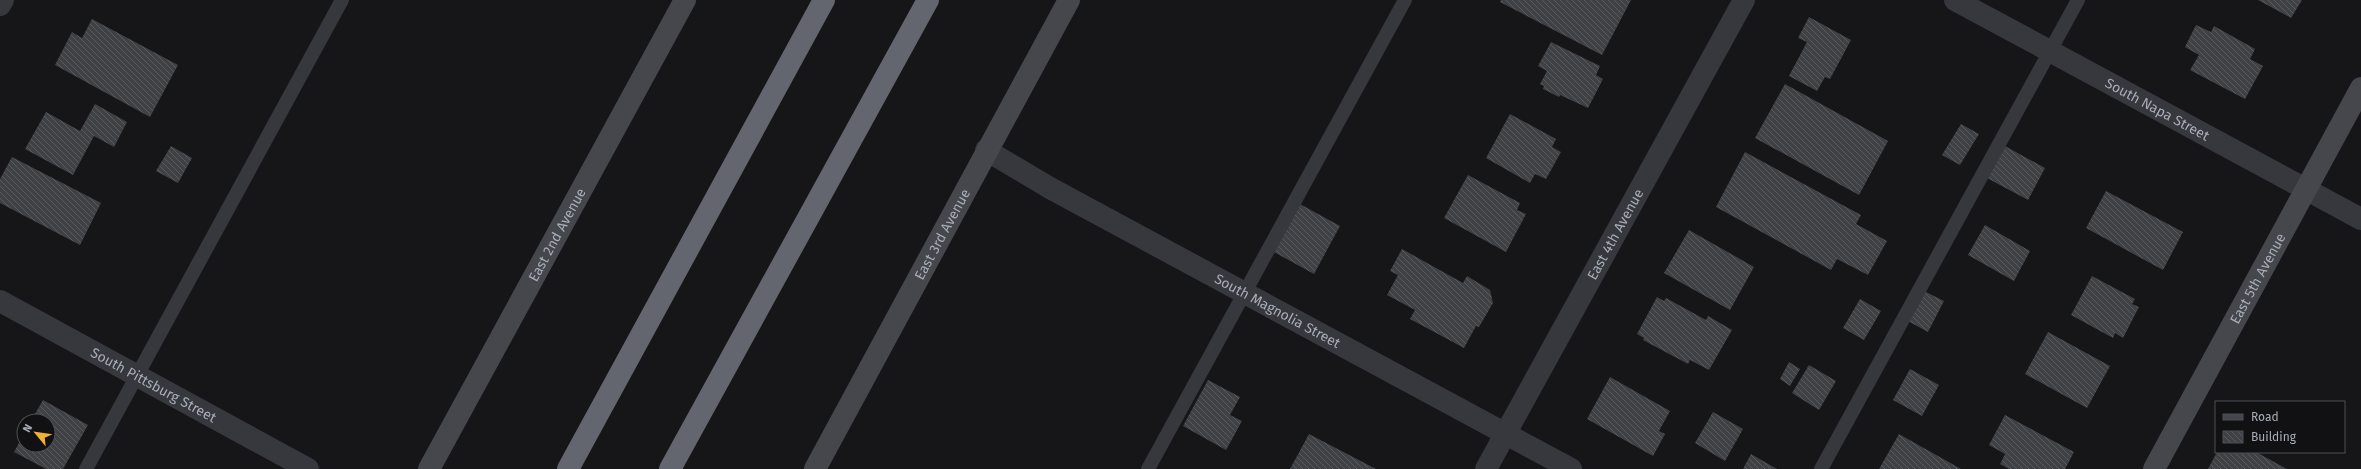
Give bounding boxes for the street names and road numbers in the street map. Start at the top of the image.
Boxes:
street label: South Napa Street [2102,75,2213,145]
street label: East 2nd Avenue [525,185,590,285]
street label: East 3rd Avenue [911,186,974,283]
street label: East 4th Avenue [1584,186,1647,283]
street label: East 5th Avenue [2227,230,2290,327]
street label: South Magnolia Street [1211,270,1344,352]
street label: South Pittsburg Street [88,344,220,427]

